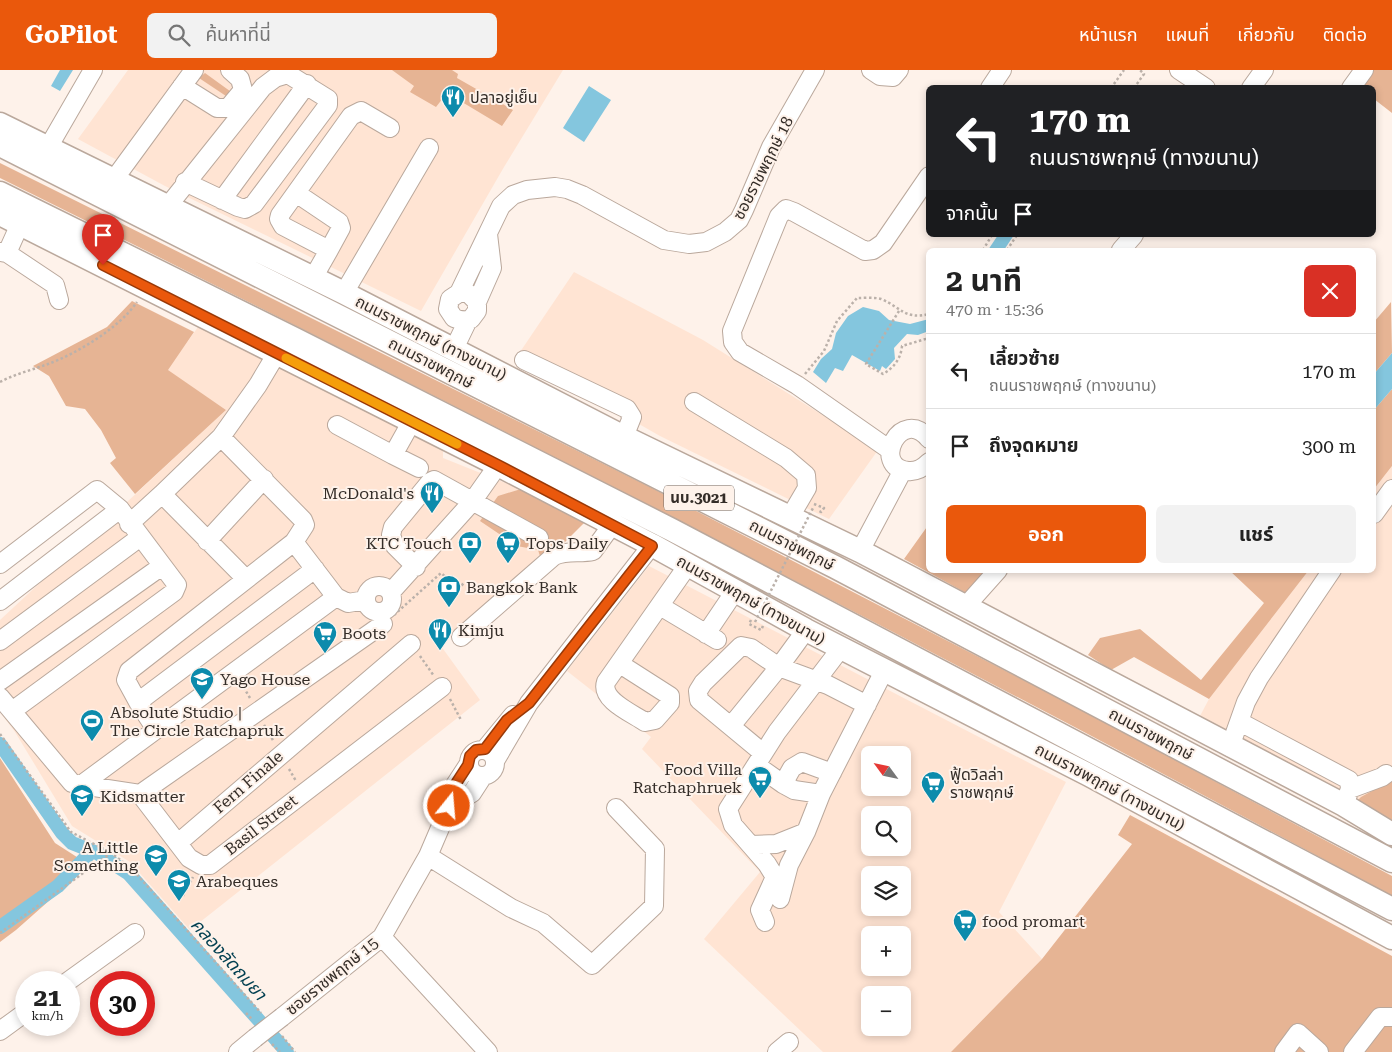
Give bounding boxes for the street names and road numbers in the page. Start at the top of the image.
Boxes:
street label: ซอยราชพฤกษ์ 18 [729,113,797,223]
street label: ถนนราชพฤกษ์ (ทางขนาน) [352,292,510,384]
street label: ถนนราชพฤกษ์ [385,333,477,393]
road number: นบ.3021 [664,486,734,510]
street label: ถนนราชพฤกษ์ [746,515,838,575]
street label: ถนนราชพฤกษ์ (ทางขนาน) [673,551,829,649]
street label: ถนนราชพฤกษ์ [1106,704,1196,764]
street label: ถนนราชพฤกษ์ (ทางขนาน) [1032,739,1188,835]
street label: Fern Finale [209,746,287,817]
street label: Basil Street [221,791,301,859]
street label: ซอยราชพฤกษ์ 15 [282,933,382,1019]

